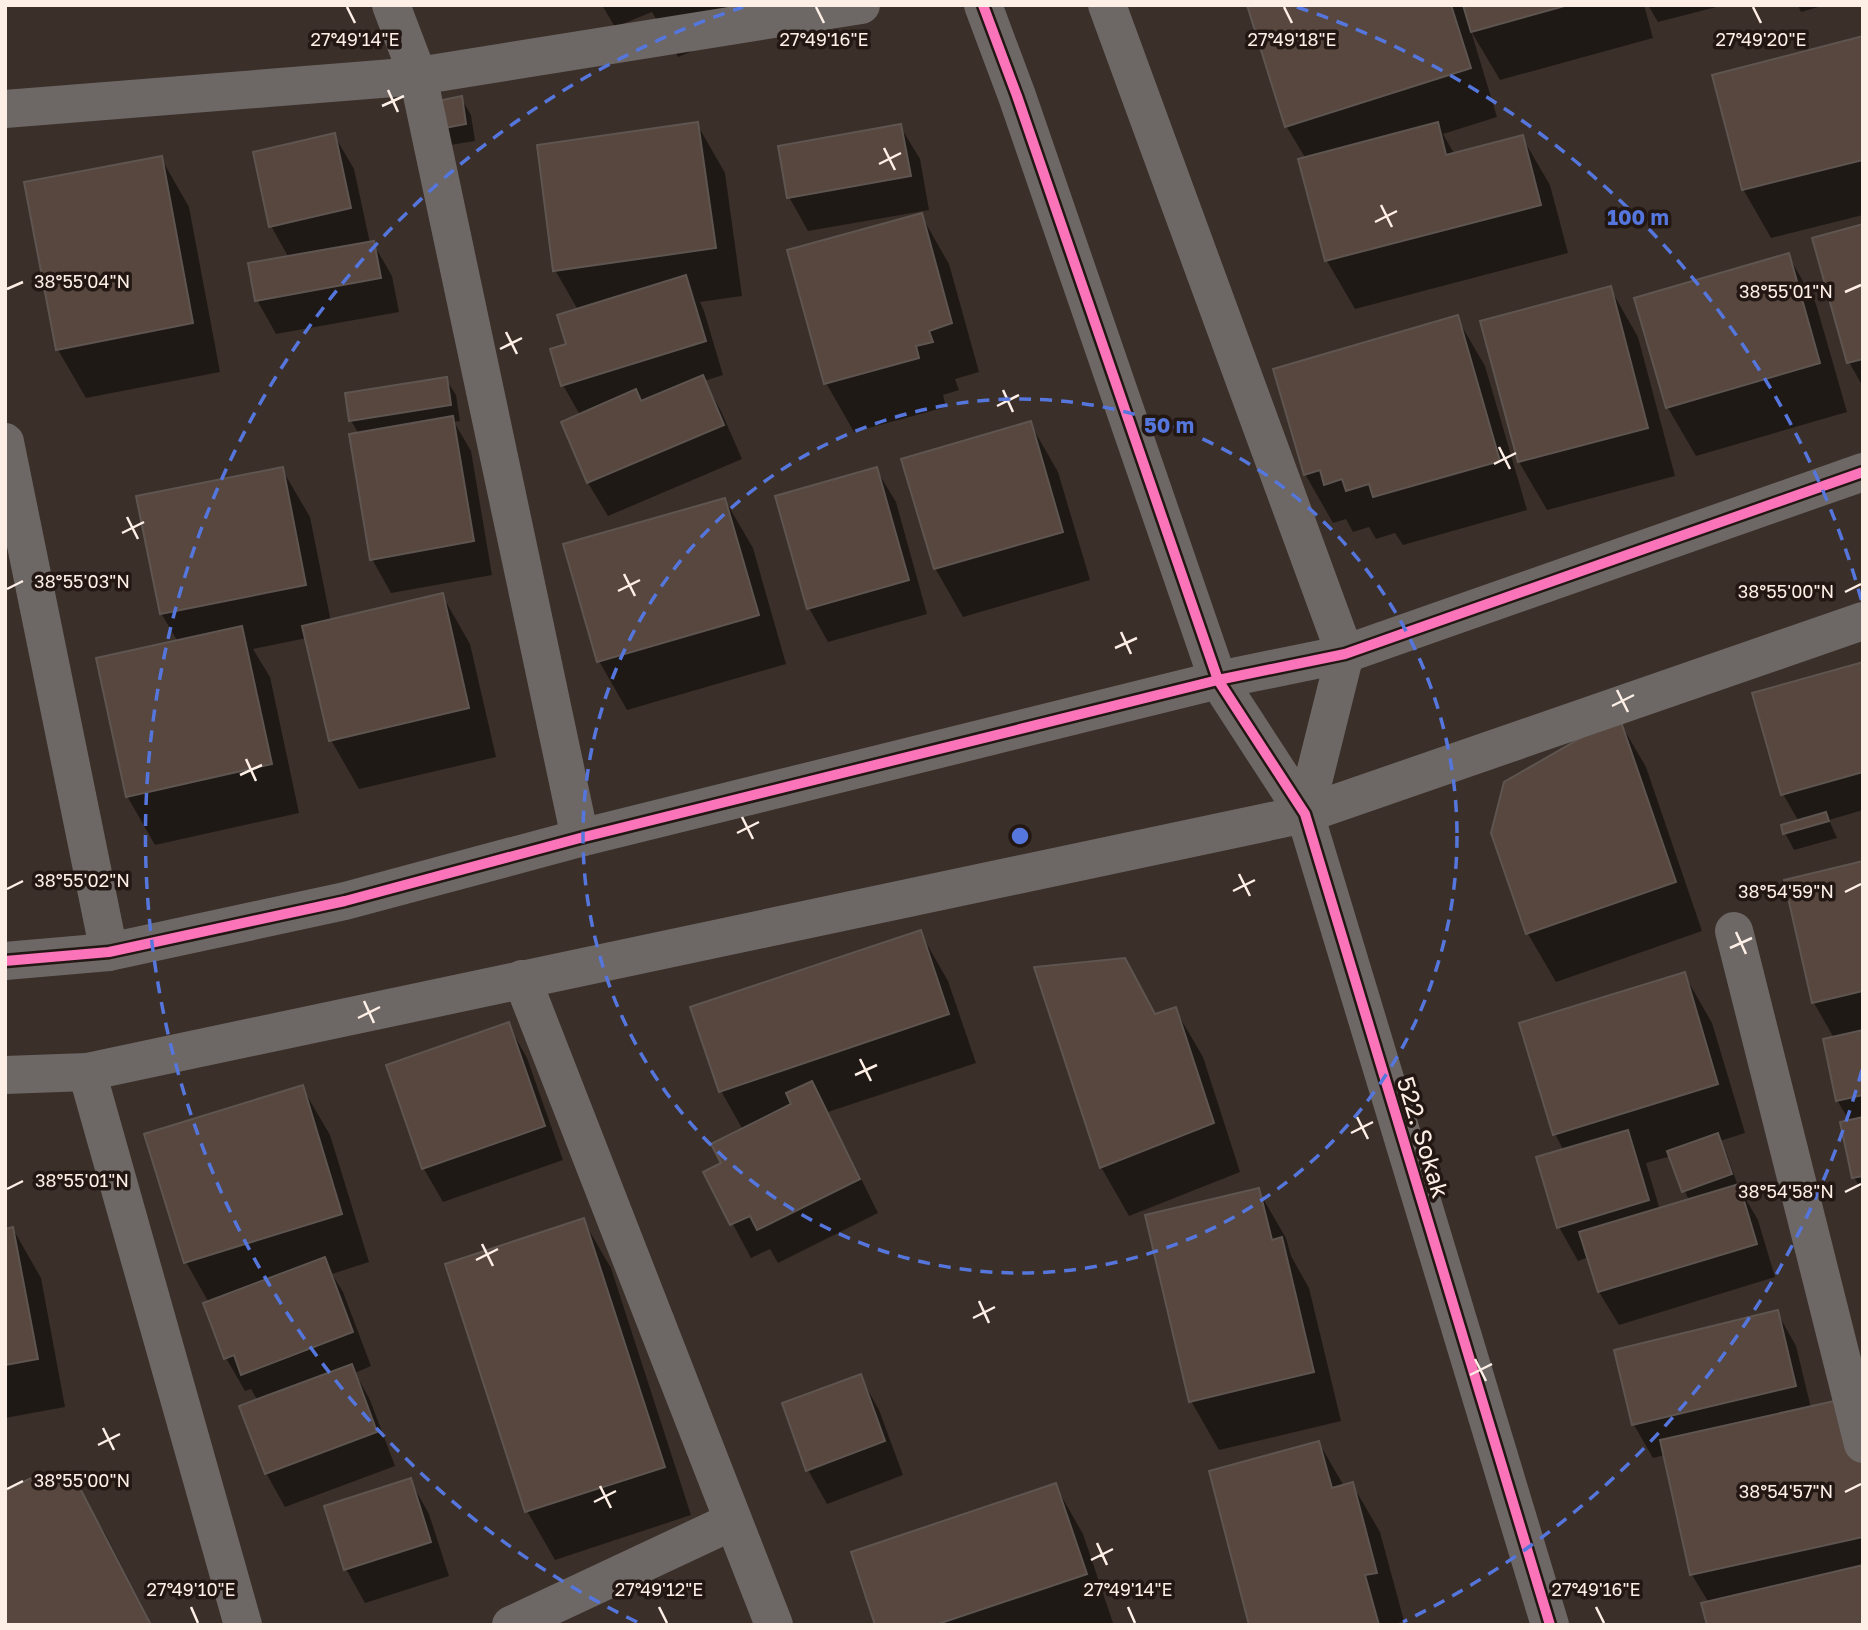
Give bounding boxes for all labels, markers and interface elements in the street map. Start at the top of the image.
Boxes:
text: 27°49'14"E [311,28,399,50]
text: 27°49'16"E [780,28,868,50]
text: 27°49'18"E [1248,28,1336,50]
text: 27°49'20"E [1716,28,1806,50]
text: 100 m [1607,204,1669,230]
text: 38°55'04"N [34,270,130,292]
text: 38°55'01"N [1739,280,1833,302]
text: 50 m [1144,412,1194,438]
text: 38°55'03"N [34,570,130,592]
text: 38°55'00"N [1738,580,1834,602]
centre of rings [1008,824,1032,848]
text: 38°55'02"N [34,869,130,891]
text: 38°54'59"N [1738,880,1834,902]
street label: 522. Sokak [1392,1073,1456,1201]
text: 38°55'01"N [35,1169,129,1191]
text: 38°54'58"N [1738,1180,1834,1202]
text: 38°55'00"N [34,1469,130,1491]
text: 38°54'57"N [1739,1480,1833,1502]
text: 27°49'10"E [146,1578,236,1600]
text: 27°49'12"E [615,1578,703,1600]
text: 27°49'14"E [1084,1578,1172,1600]
text: 27°49'16"E [1552,1578,1640,1600]

